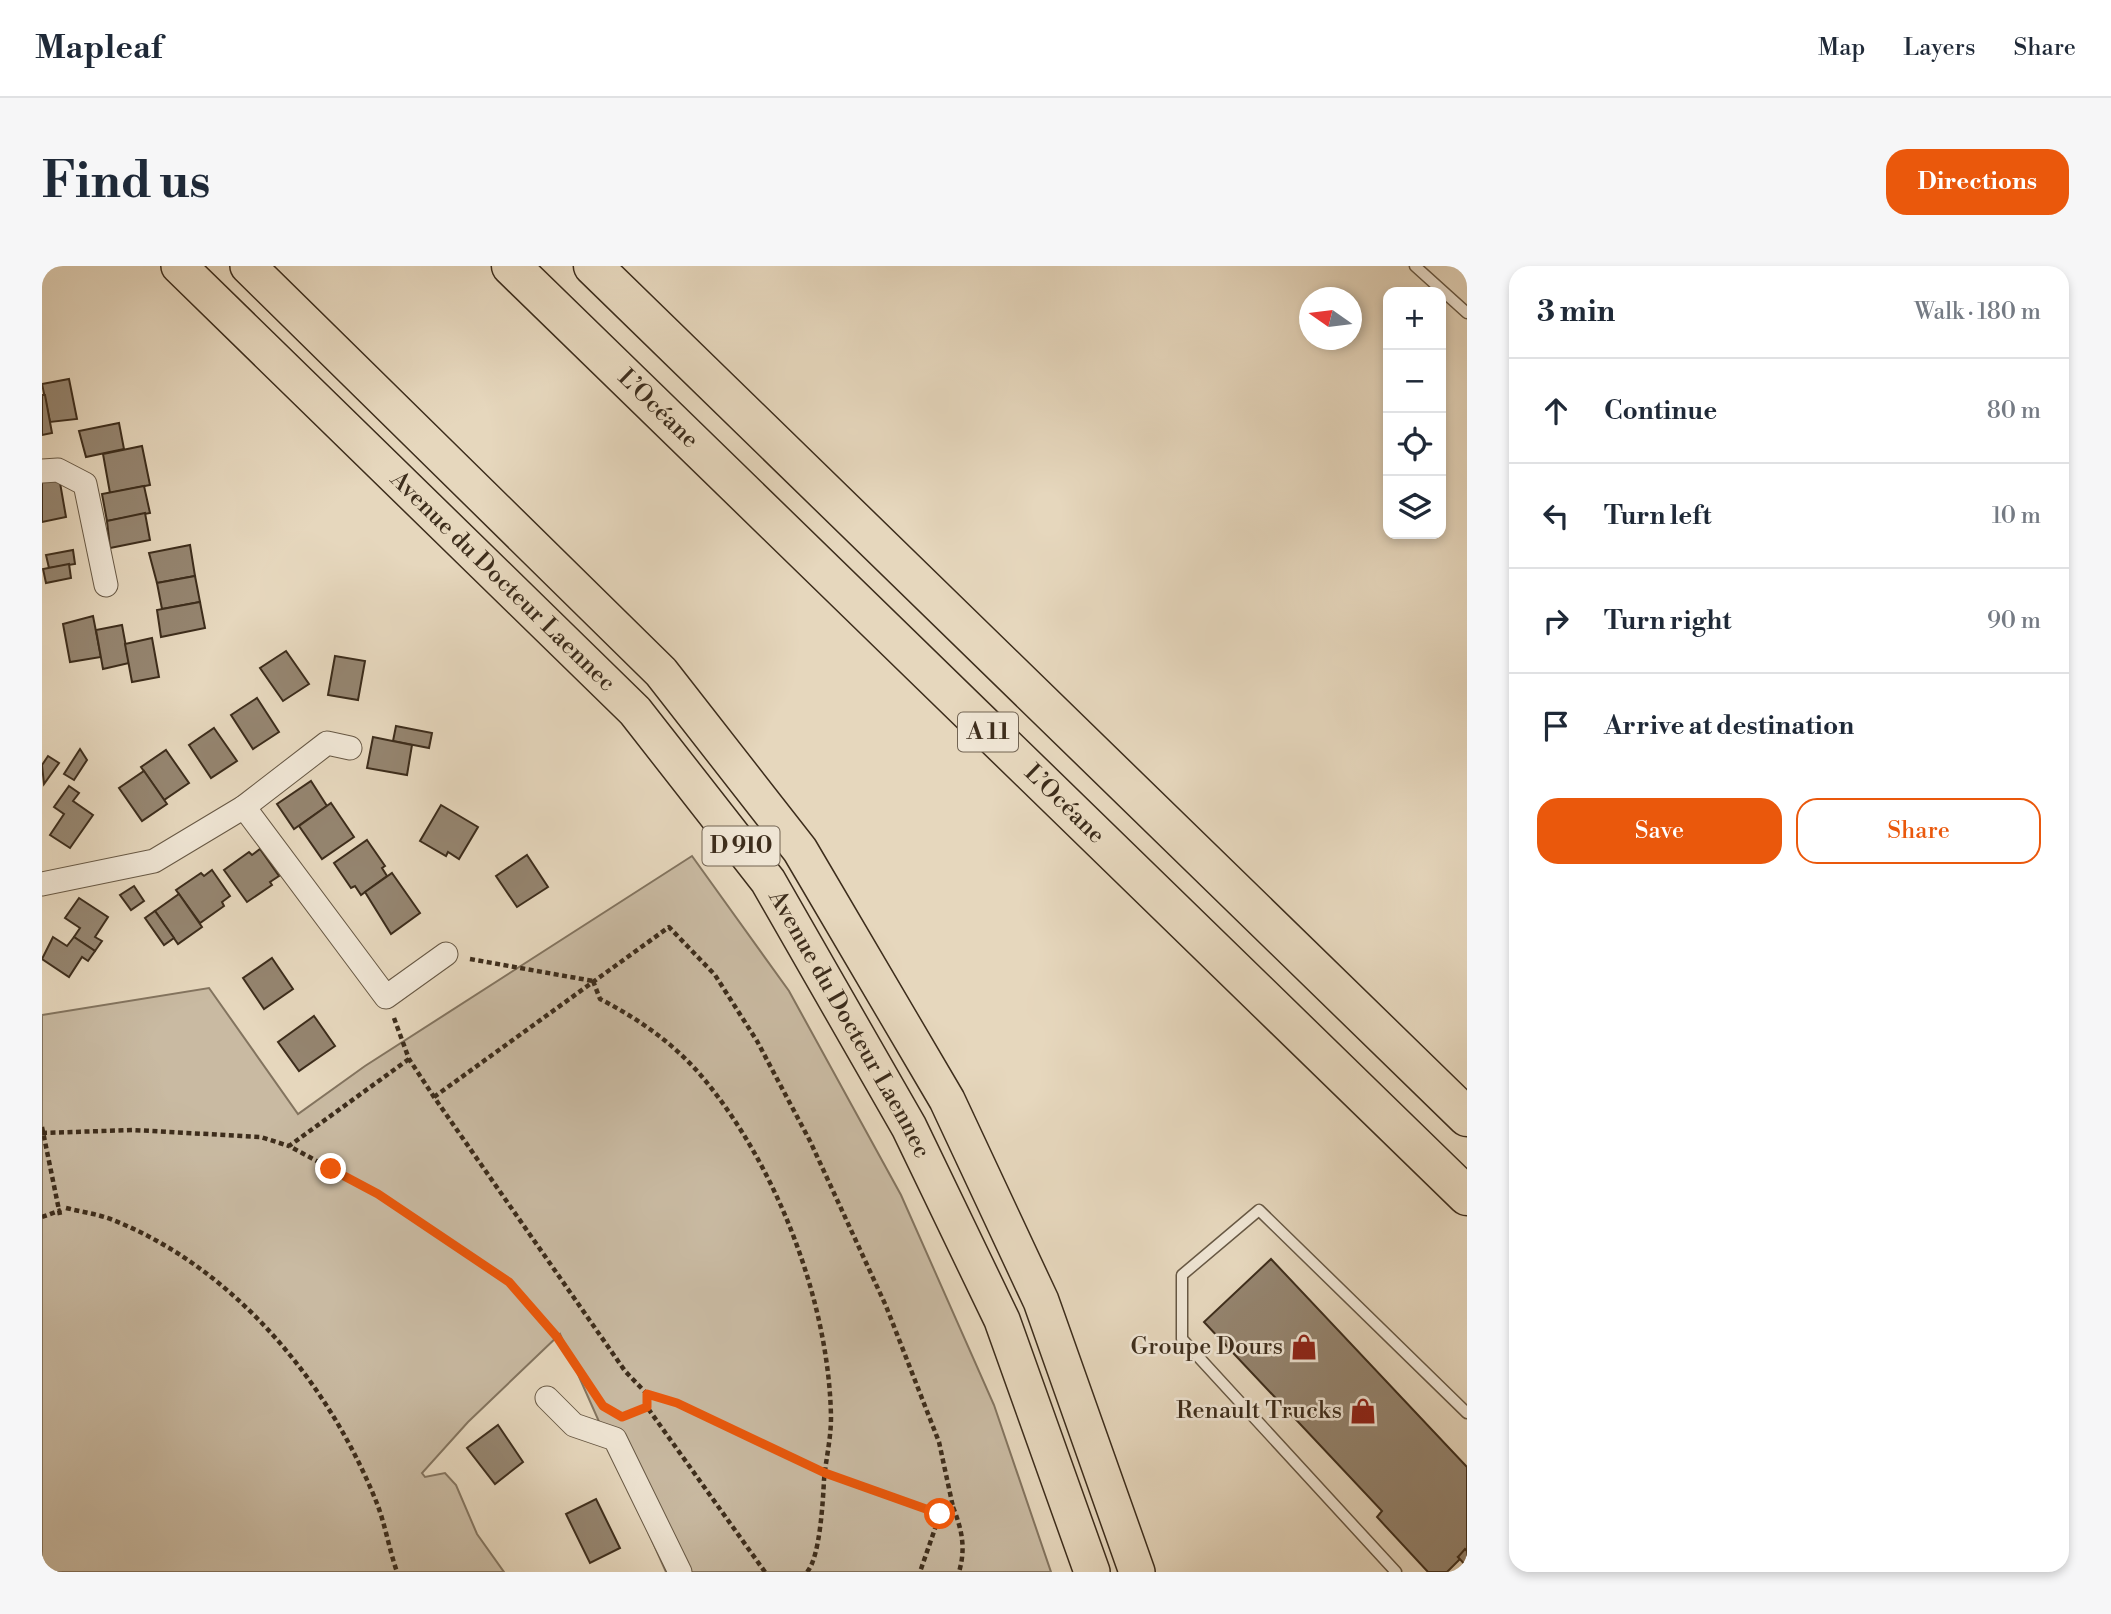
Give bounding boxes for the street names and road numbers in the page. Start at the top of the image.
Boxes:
street label: L’Océane [611,363,705,455]
street label: Avenue du Docteur Laennec [383,464,621,698]
road number: A 11 [958,712,1018,752]
street label: L’Océane [1018,758,1111,850]
road number: D 910 [702,826,780,866]
street label: Avenue du Docteur Laennec [761,884,937,1163]

